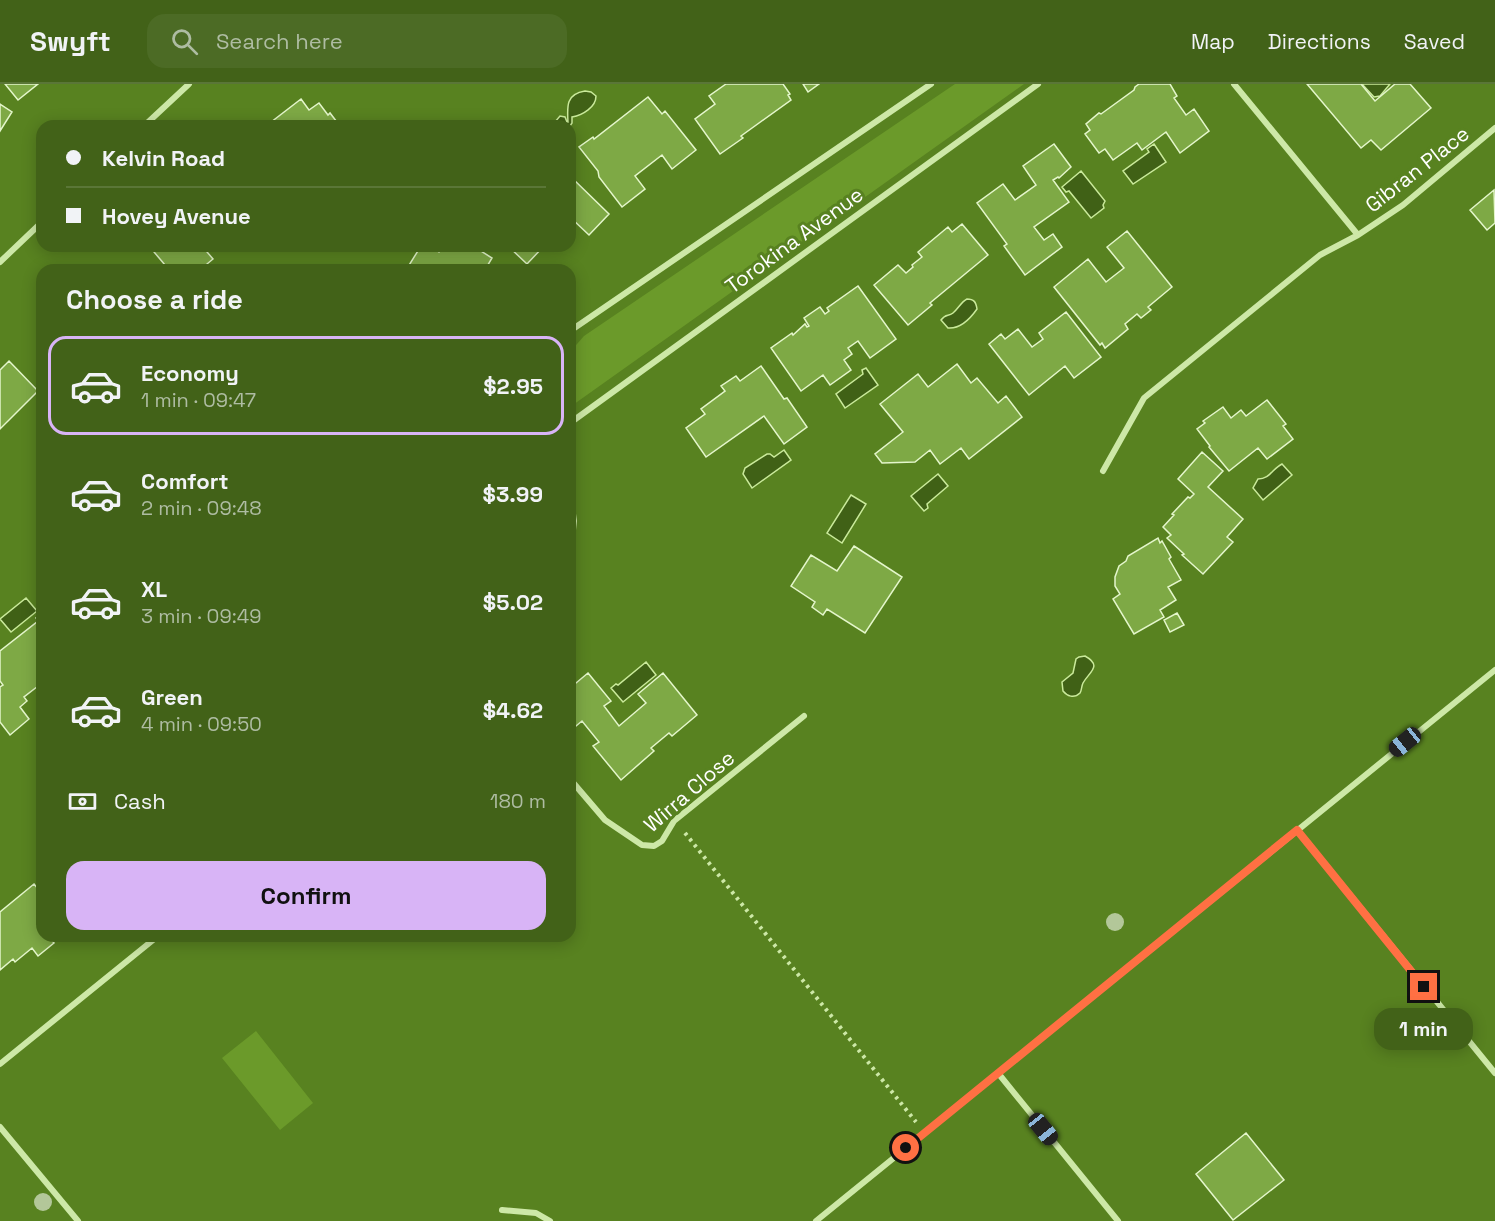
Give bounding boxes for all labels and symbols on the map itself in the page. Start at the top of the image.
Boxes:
street label: Gibran Place [1359,120,1475,218]
street label: Torokina Avenue [720,181,868,299]
car [1385,724,1425,760]
street label: Wirra Close [638,744,740,838]
route end [1410,973,1437,1000]
callout: 1 min [1374,1008,1474,1050]
car [1025,1109,1061,1149]
route start [892,1134,919,1161]

